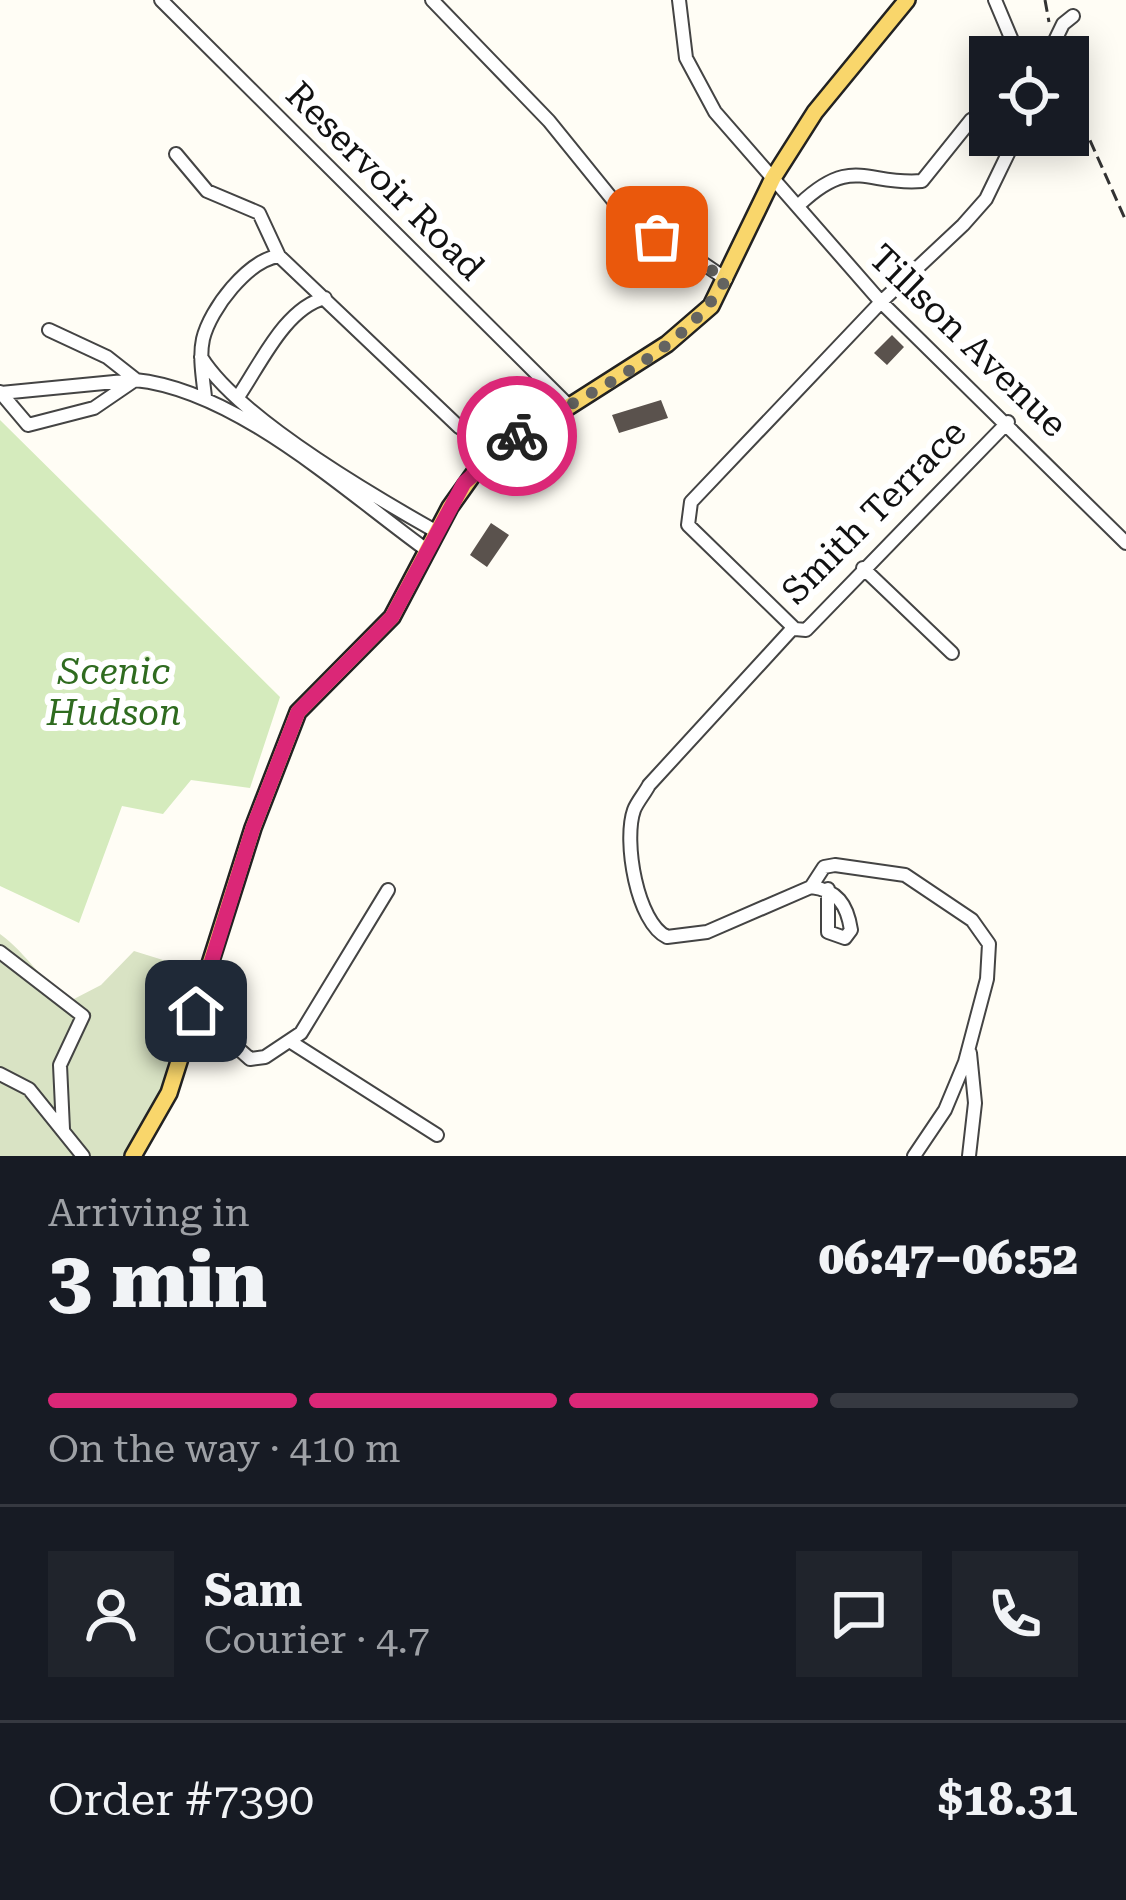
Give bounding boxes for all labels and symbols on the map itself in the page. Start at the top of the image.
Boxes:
street label: Reservoir Road [277,73,493,289]
pin [606,186,708,288]
street label: Tillson Avenue [861,236,1075,446]
courier [457,376,577,496]
street label: Smith Terrace [773,411,975,613]
park label: Scenic Hudson [46,651,181,734]
pin [145,960,247,1062]

